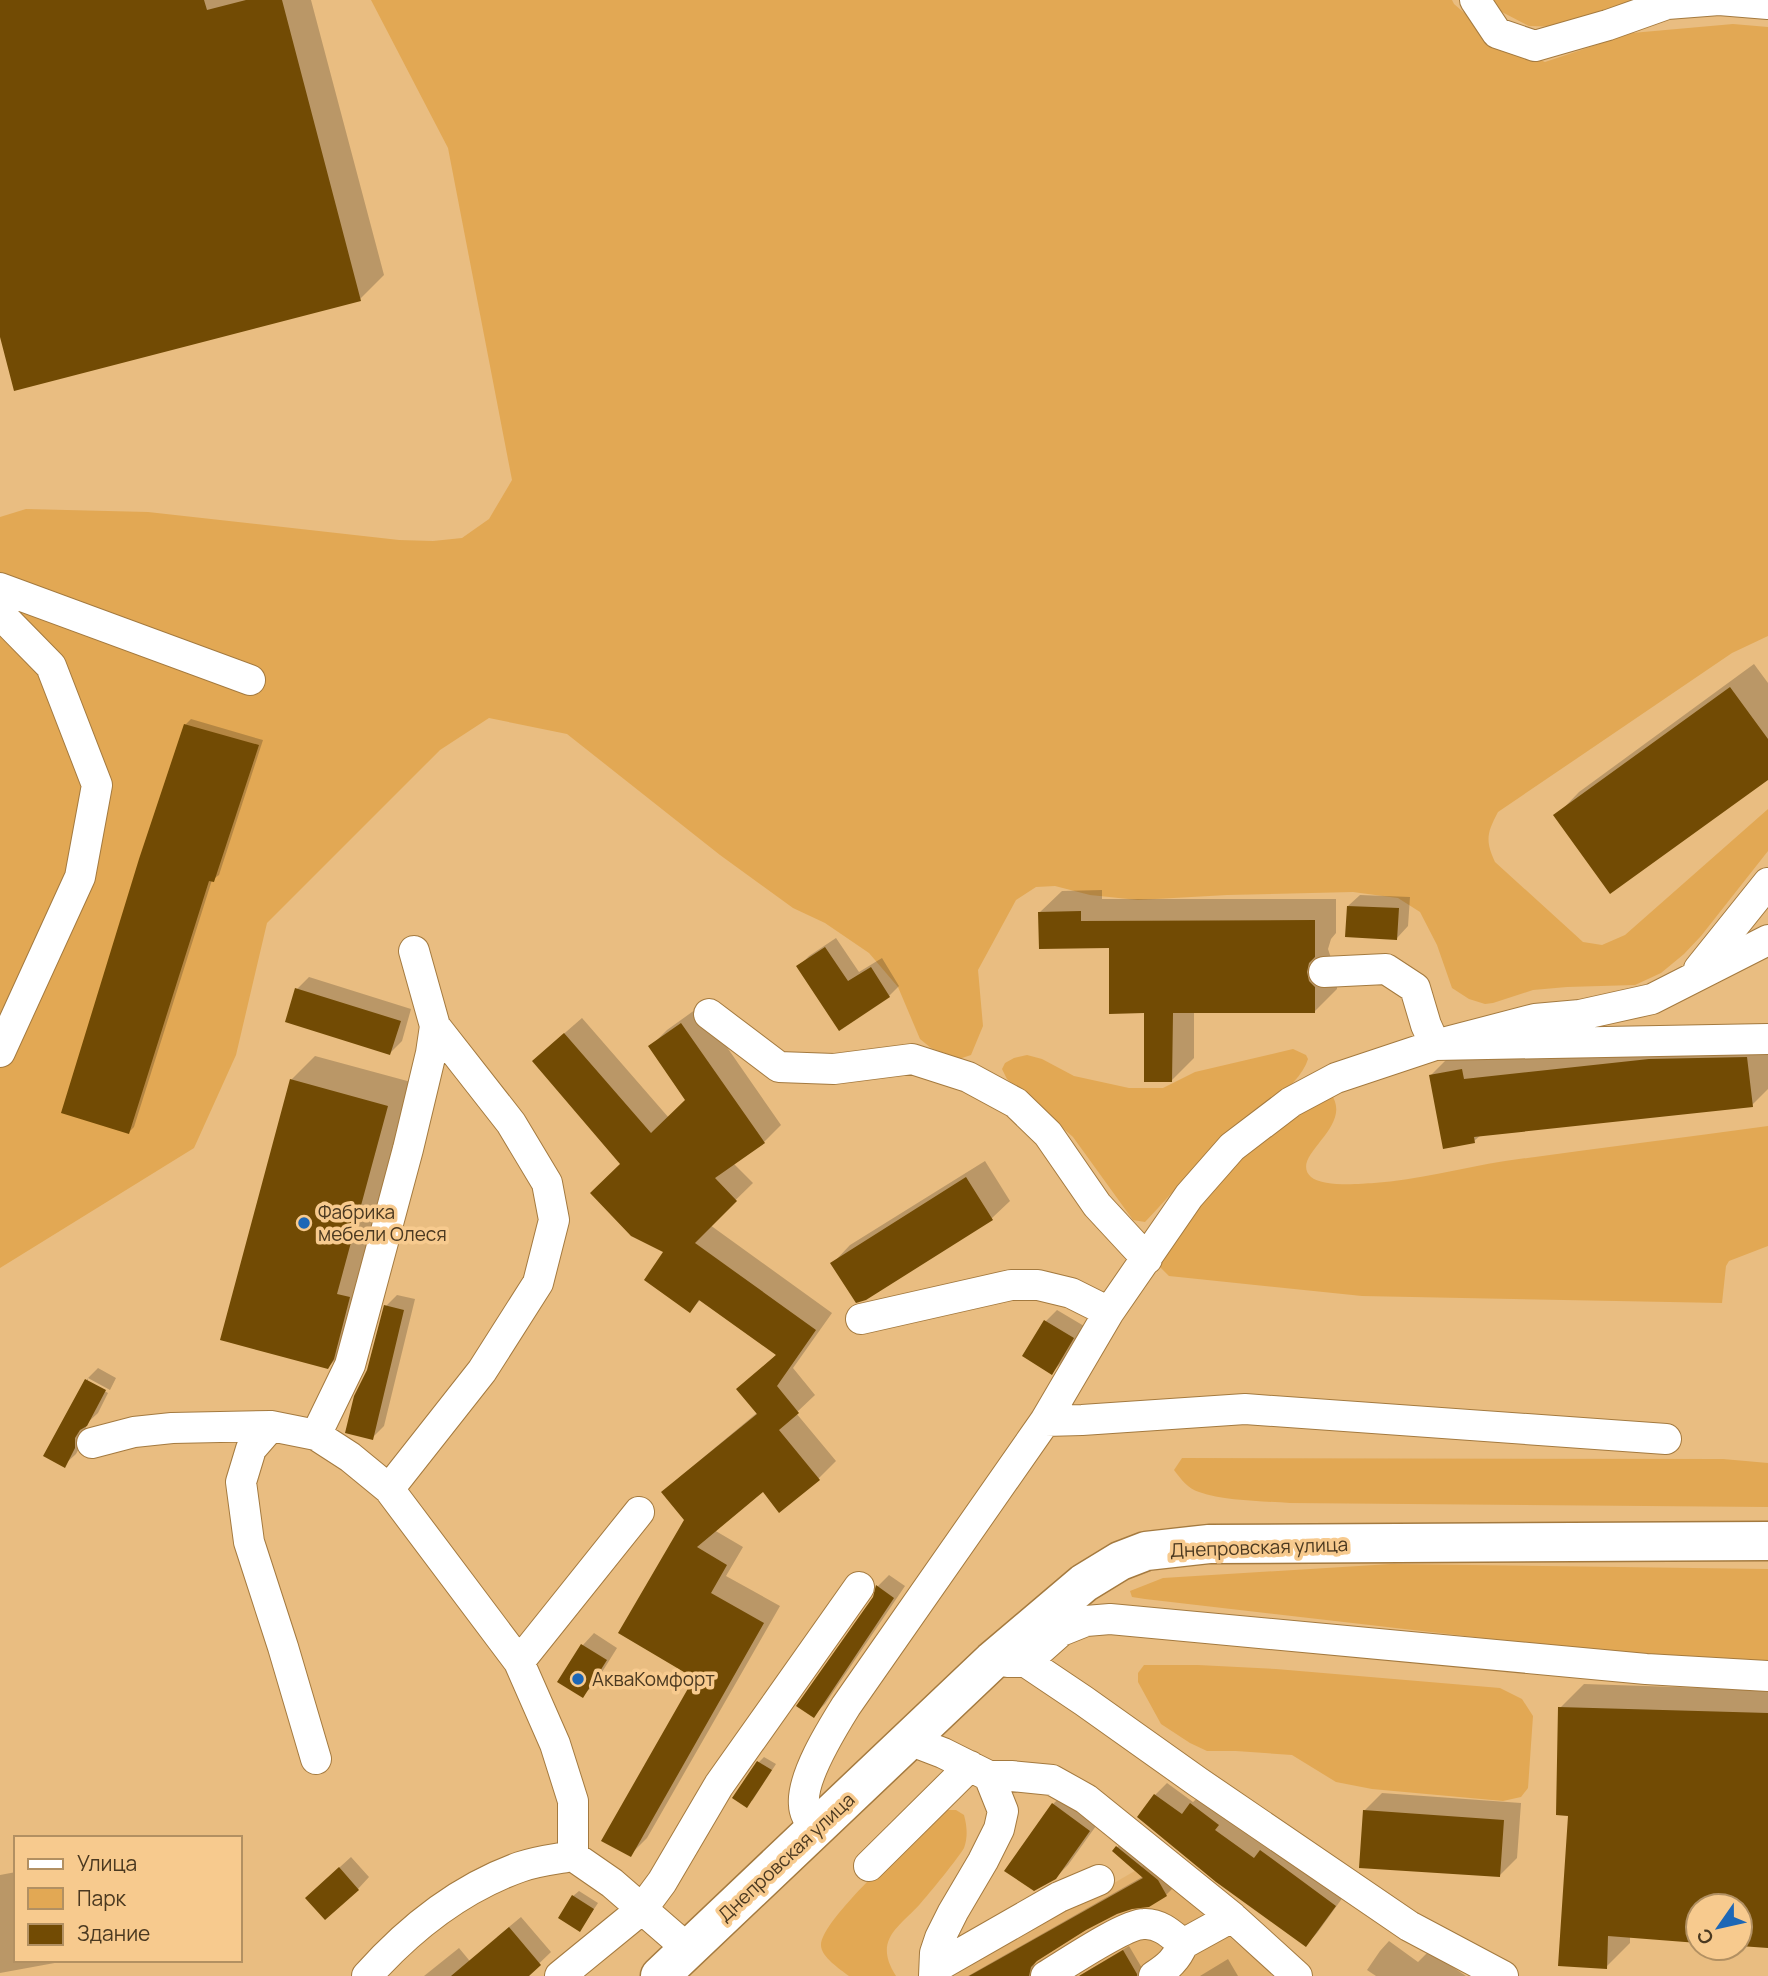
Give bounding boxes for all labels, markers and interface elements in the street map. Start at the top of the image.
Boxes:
place label: Фабрика мебели Олеся [318,1199,447,1247]
marker: Фабрика мебели Олеся [296,1215,312,1231]
street label: Днепровская улица [1169,1531,1349,1563]
place label: АкваКомфорт [592,1666,715,1692]
marker: АкваКомфорт [570,1671,586,1687]
street label: Днепровская улица [712,1787,860,1927]
legend [14,1836,242,1962]
text: Улица [77,1849,137,1877]
text: Парк [77,1884,127,1912]
north arrow [1684,1892,1754,1962]
text: Здание [77,1919,150,1947]
text: С [1690,1923,1720,1950]

